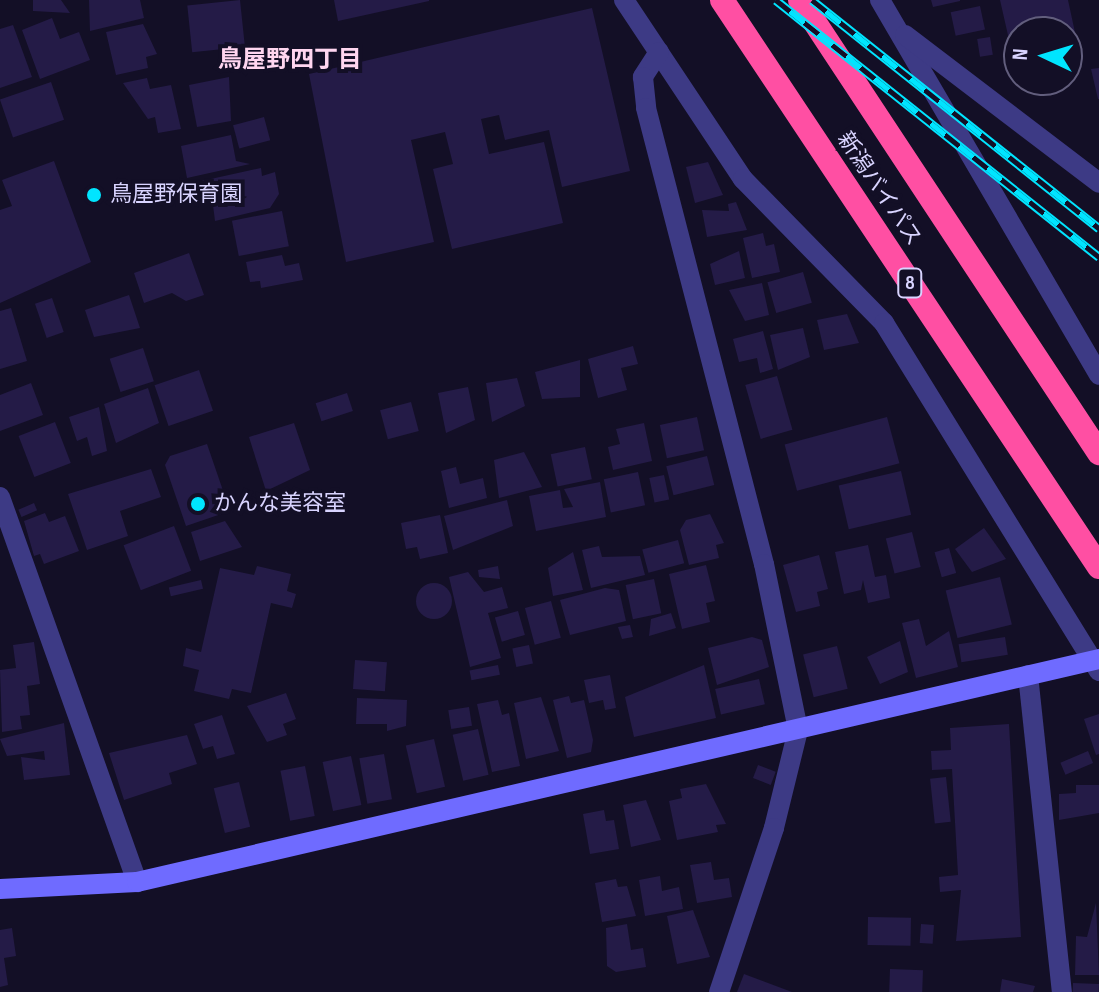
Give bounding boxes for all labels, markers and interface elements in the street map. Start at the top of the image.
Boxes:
north arrow [1003,16,1083,96]
district label: 鳥屋野四丁目 [218,46,362,74]
text: N [1007,48,1034,61]
street label: 新潟バイパス [831,127,927,251]
place label: 鳥屋野保育園 [110,182,242,208]
marker: 鳥屋野保育園 [85,186,103,204]
road number: 8 [896,267,924,299]
place label: かんな美容室 [214,491,346,517]
marker: かんな美容室 [189,495,207,513]

